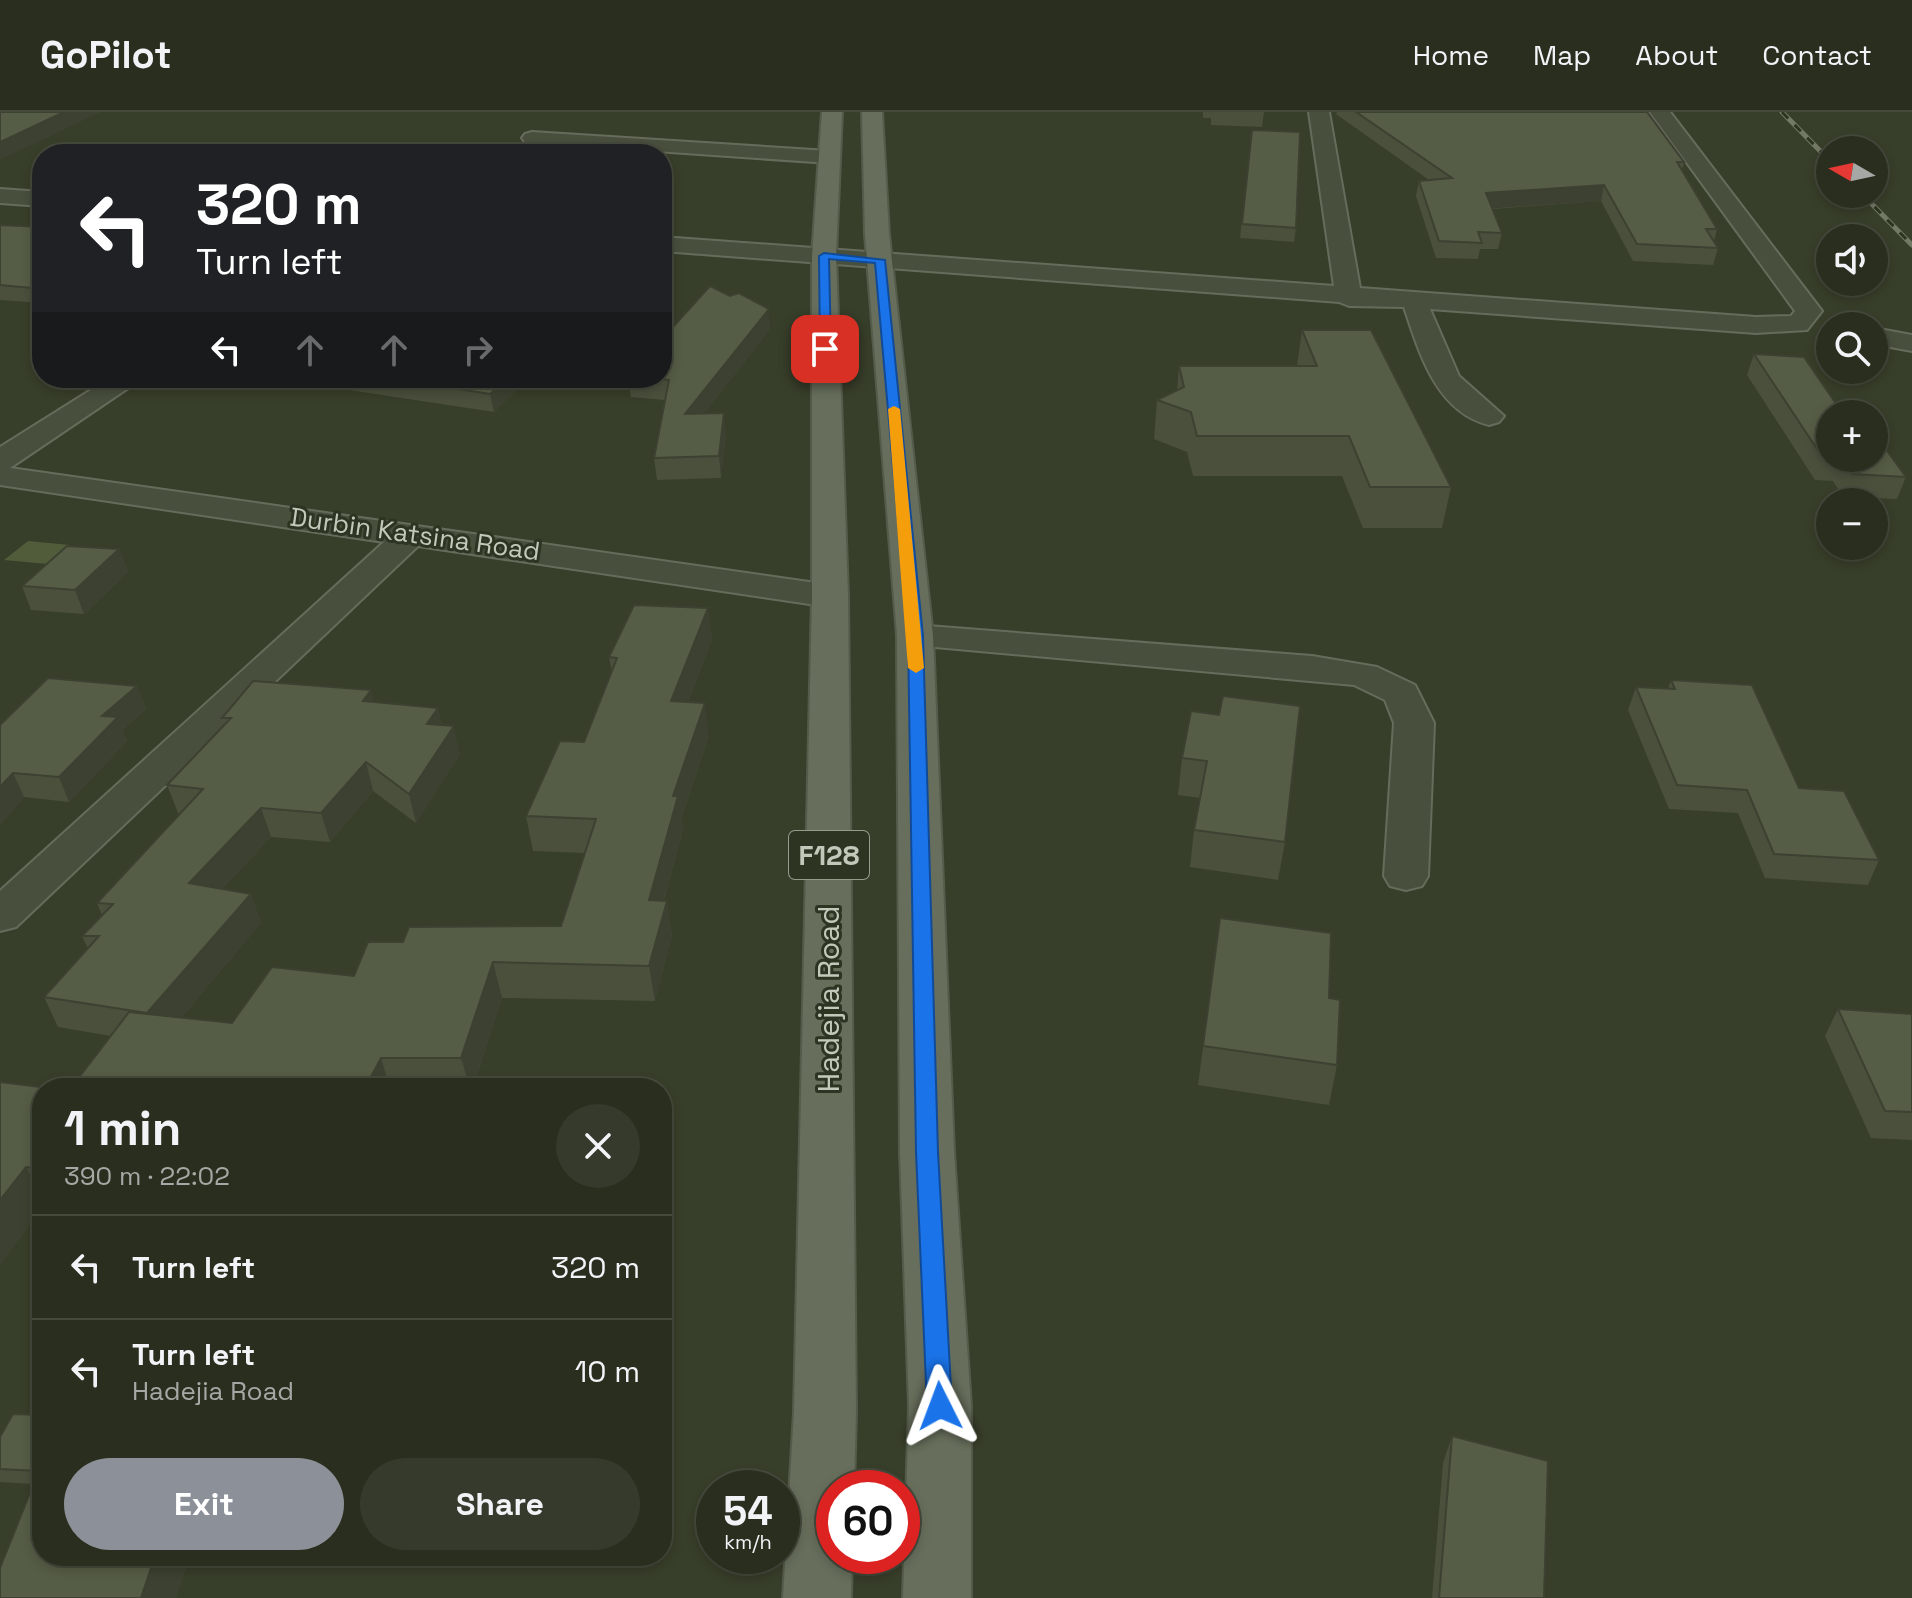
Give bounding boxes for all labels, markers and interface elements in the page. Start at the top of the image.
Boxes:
text: GoPilot [40,31,172,79]
text: Home [1413,37,1489,73]
text: Map [1533,37,1591,73]
text: About [1635,37,1718,73]
text: Contact [1762,37,1872,73]
north arrow [1816,136,1888,208]
map controls [1816,136,1888,560]
text: 320 m [196,169,362,240]
icon: left [64,176,168,280]
button: sound [1816,224,1888,296]
text: Turn left [196,239,343,285]
button: search [1816,312,1888,384]
pin [791,315,859,383]
icon: arrive [803,327,847,371]
icon: left [204,328,248,372]
icon: ahead [288,328,332,372]
icon: ahead [372,328,416,372]
icon: right [456,328,500,372]
button: + [1816,400,1888,472]
button: − [1816,488,1888,560]
street label: Durbin Katsina Road [288,500,542,568]
road number: F128 [789,831,869,879]
street label: Hadejia Road [809,906,848,1092]
text: 1 min [64,1098,181,1159]
button: close [556,1104,640,1188]
text: 390 m · 22:02 [64,1159,230,1193]
icon: left [64,1245,108,1289]
text: Turn left [132,1248,255,1287]
text: 320 m [551,1248,640,1287]
text: Turn left [132,1335,255,1374]
icon: left [64,1349,108,1393]
text: 10 m [575,1352,640,1391]
position arrow [898,1364,982,1448]
text: Hadejia Road [132,1374,294,1408]
button: Exit [64,1458,344,1550]
button: Share [360,1458,640,1550]
speed limit sign: 60 [816,1470,920,1574]
text: 54 [723,1486,773,1537]
text: km/h [724,1529,772,1555]

